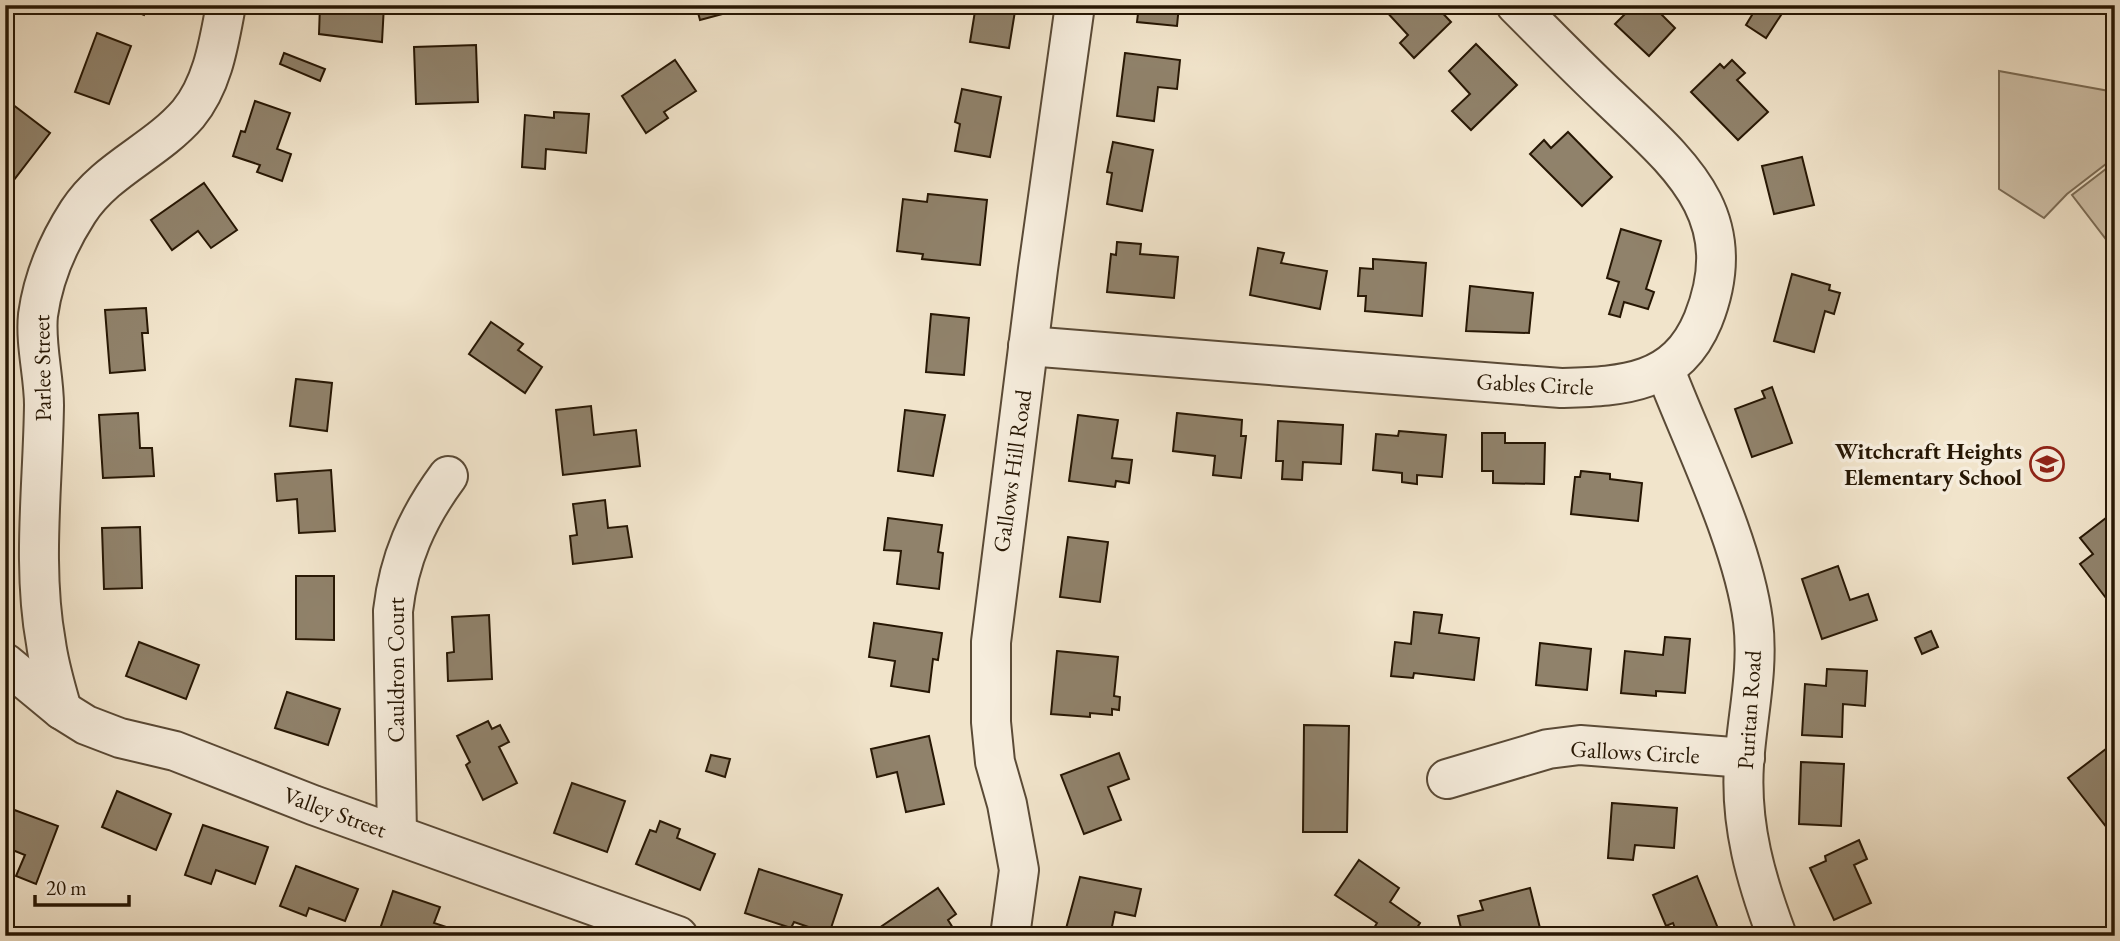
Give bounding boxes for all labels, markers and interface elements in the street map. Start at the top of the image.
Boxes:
street label: Parlee Street [26,314,58,422]
street label: Gables Circle [1476,366,1594,402]
street label: Gallows Hill Road [986,387,1038,554]
place label: Witchcraft Heights Elementary School [1835,436,2022,492]
school or university icon: Witchcraft Heights Elementary School [2028,445,2066,483]
street label: Cauldron Court [381,597,411,743]
street label: Puritan Road [1730,649,1768,771]
street label: Gallows Circle [1570,734,1700,770]
street label: Valley Street [279,780,391,845]
scale bar [35,864,130,908]
text: 20 m [46,874,87,901]

